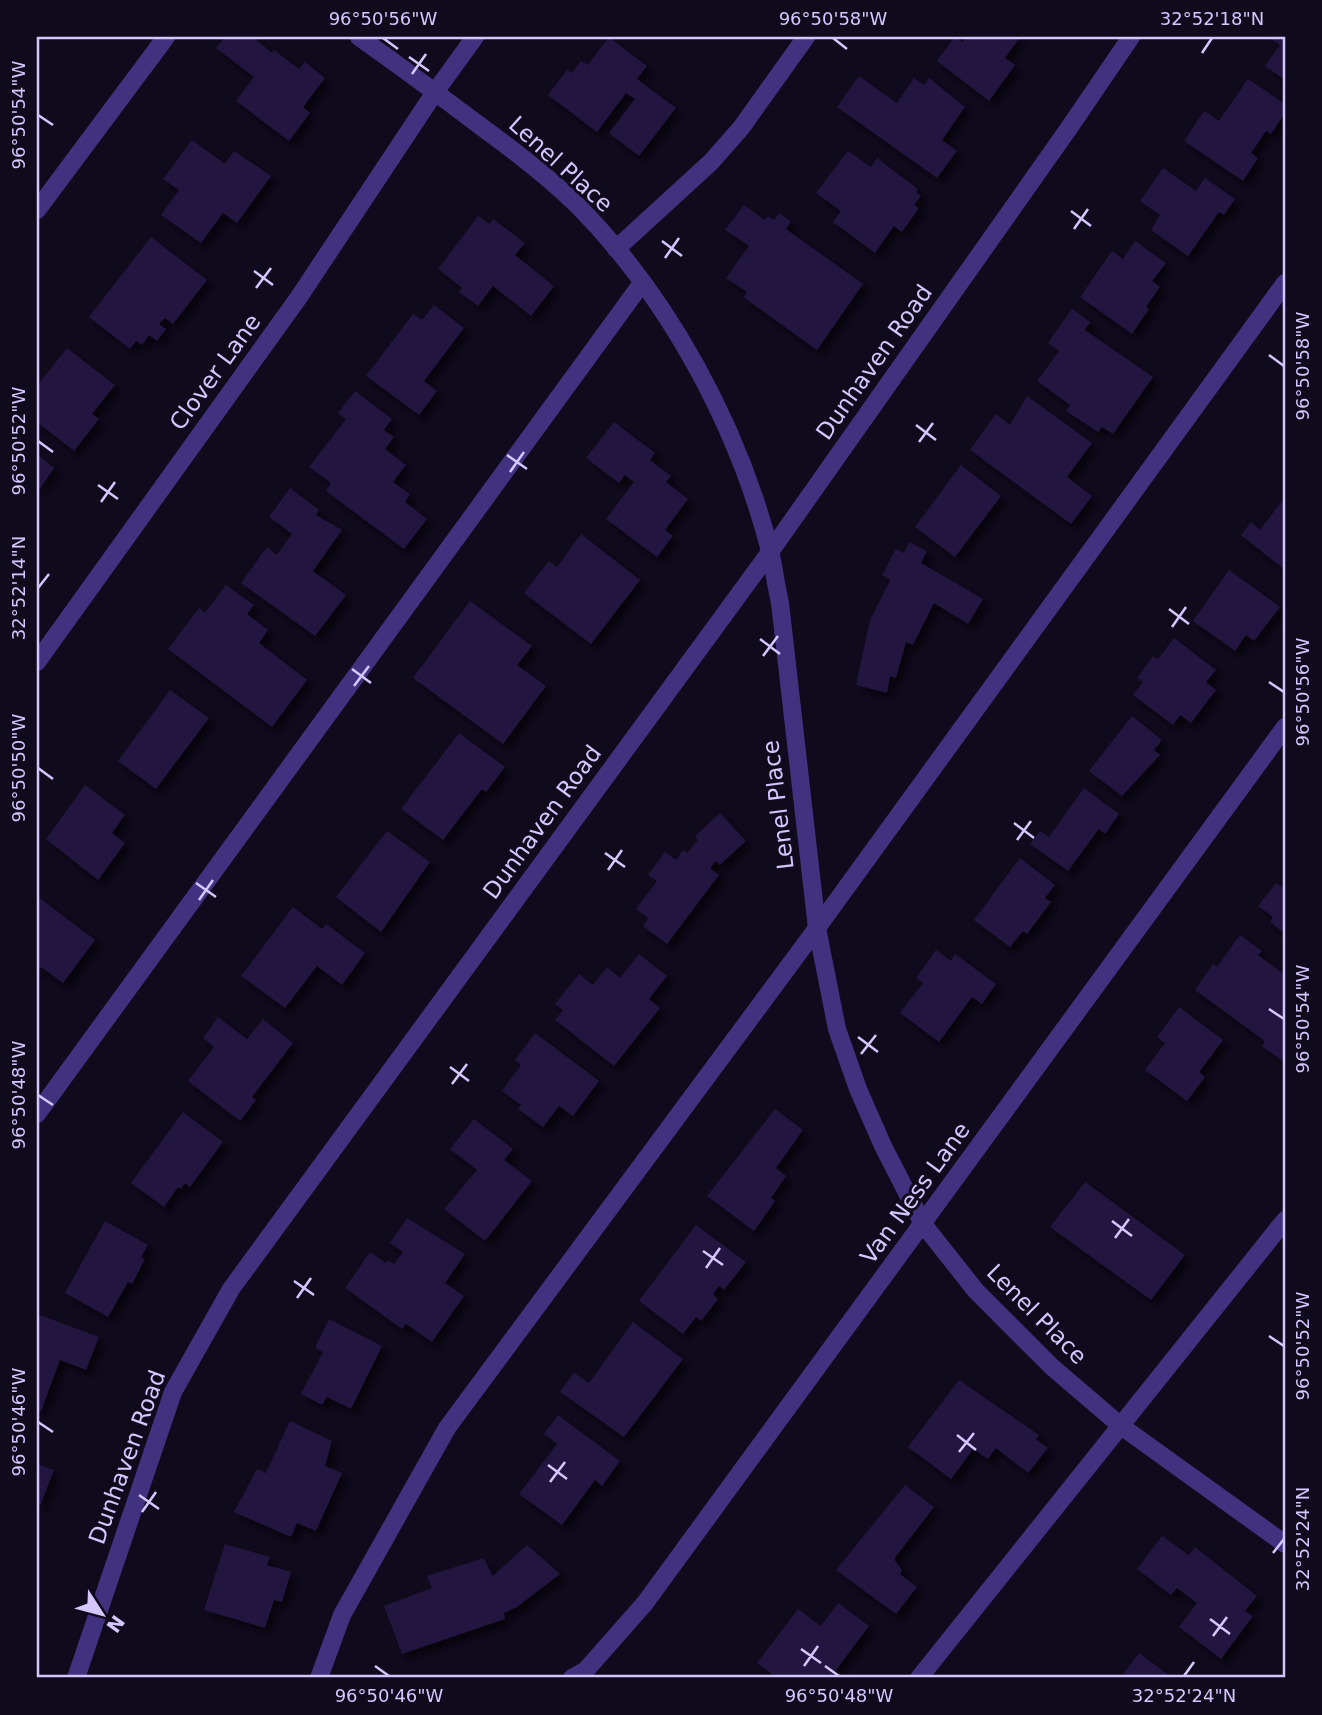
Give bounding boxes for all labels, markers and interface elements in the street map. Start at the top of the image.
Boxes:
text: 96°50'56"W [329,8,438,29]
text: 96°50'58"W [779,8,888,29]
text: 32°52'18"N [1160,8,1264,29]
text: 96°50'54"W [8,60,29,169]
street label: Lenel Place [504,111,618,217]
street label: Dunhaven Road [811,280,937,444]
street label: Clover Lane [164,309,266,435]
text: 96°50'58"W [1292,311,1313,420]
text: 96°50'52"W [8,386,29,495]
text: 32°52'14"N [8,536,29,640]
text: 96°50'56"W [1292,637,1313,746]
text: 96°50'50"W [8,713,29,822]
street label: Lenel Place [757,739,799,871]
street label: Dunhaven Road [478,740,606,904]
text: 96°50'54"W [1292,964,1313,1073]
text: 96°50'48"W [8,1040,29,1149]
street label: Van Ness Lane [855,1117,975,1269]
street label: Lenel Place [982,1259,1092,1369]
text: 96°50'52"W [1292,1291,1313,1400]
text: 96°50'46"W [8,1367,29,1476]
street label: Dunhaven Road [84,1367,170,1547]
text: 32°52'24"N [1292,1487,1313,1591]
north arrow [66,1578,136,1648]
text: N [102,1611,129,1637]
text: 96°50'46"W [335,1685,444,1706]
text: 96°50'48"W [785,1685,894,1706]
text: 32°52'24"N [1132,1685,1236,1706]

